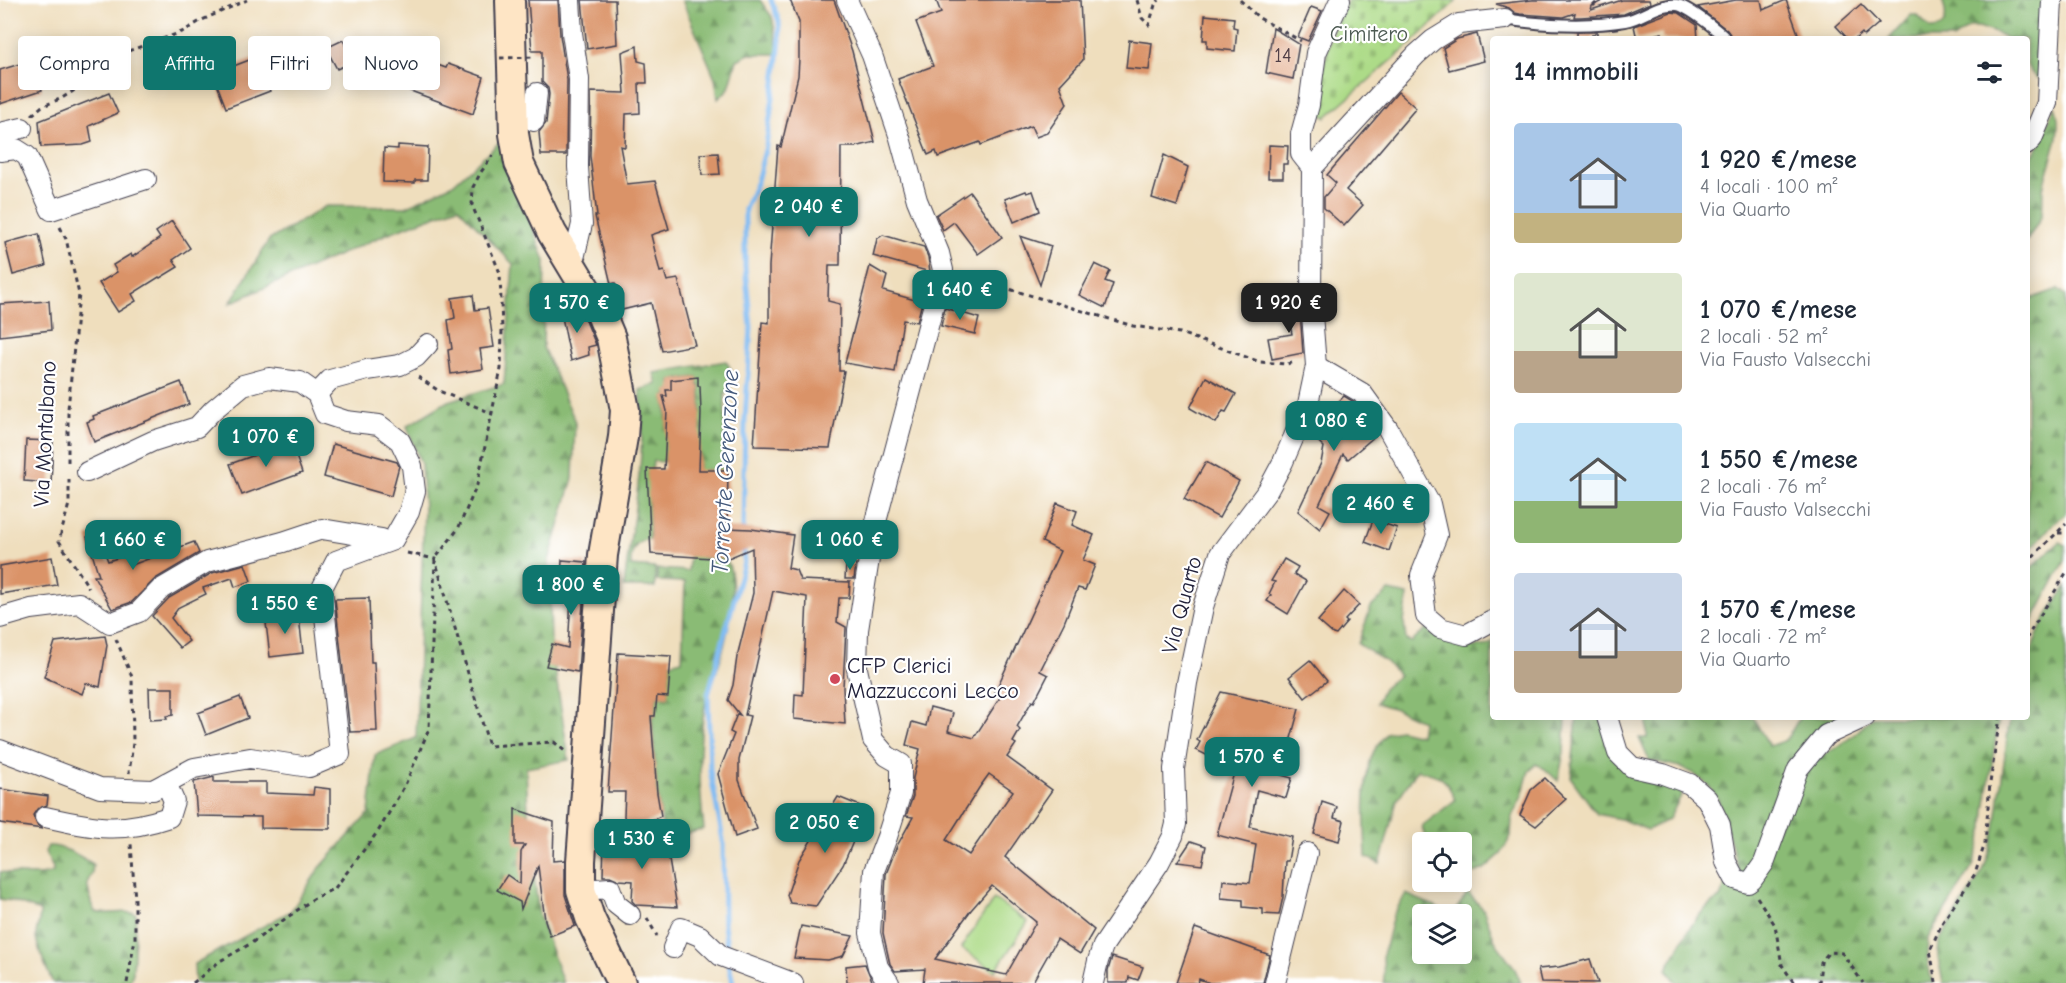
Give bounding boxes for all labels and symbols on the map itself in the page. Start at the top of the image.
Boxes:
park label: Cimitero [1330,21,1408,47]
house number: 14 [1274,44,1292,67]
pin: 2 040 € [754,187,864,238]
pin: 1 640 € [905,270,1015,321]
pin: 1 570 € [522,283,632,334]
pin: 1 920 € [1234,283,1344,334]
street label: Via Montalbano [28,360,62,508]
water label: Torrente Gerenzone [706,369,744,575]
pin: 1 080 € [1279,401,1389,452]
pin: 1 070 € [211,417,321,468]
pin: 2 460 € [1326,484,1436,535]
pin: 1 660 € [78,520,188,571]
pin: 1 060 € [795,520,905,571]
street label: Via Quarto [1157,553,1207,657]
pin: 1 800 € [516,565,626,616]
pin: 1 550 € [230,584,340,635]
place label: CFP Clerici Mazzucconi Lecco [847,653,1019,704]
marker: CFP Clerici Mazzucconi Lecco [828,672,842,686]
pin: 1 570 € [1197,737,1307,788]
pin: 2 050 € [770,803,880,854]
pin: 1 530 € [587,819,697,870]

